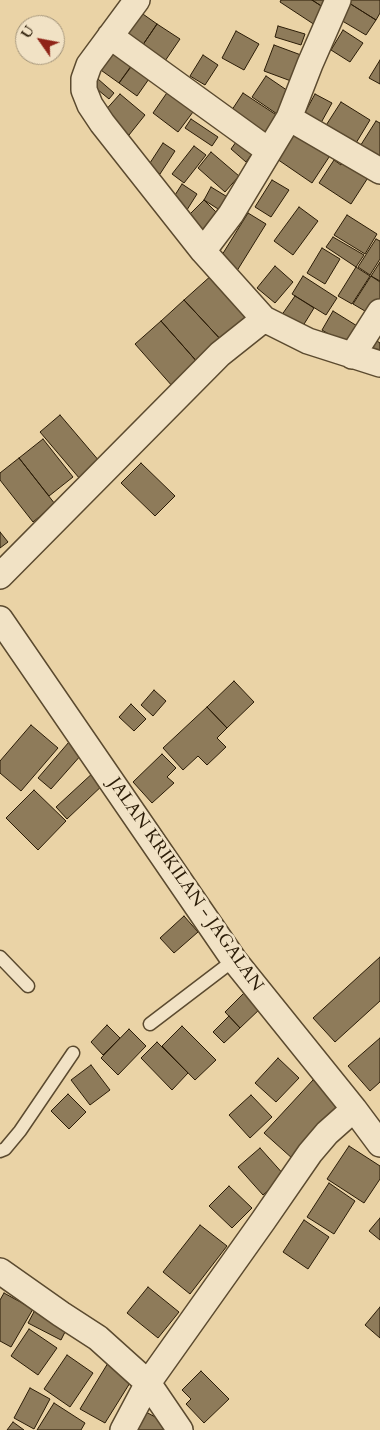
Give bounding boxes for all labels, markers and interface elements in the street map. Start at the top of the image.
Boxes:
north arrow [15,15,65,65]
text: U [17,22,39,42]
street label: JALAN KRIKILAN - JAGALAN [103,774,267,996]

